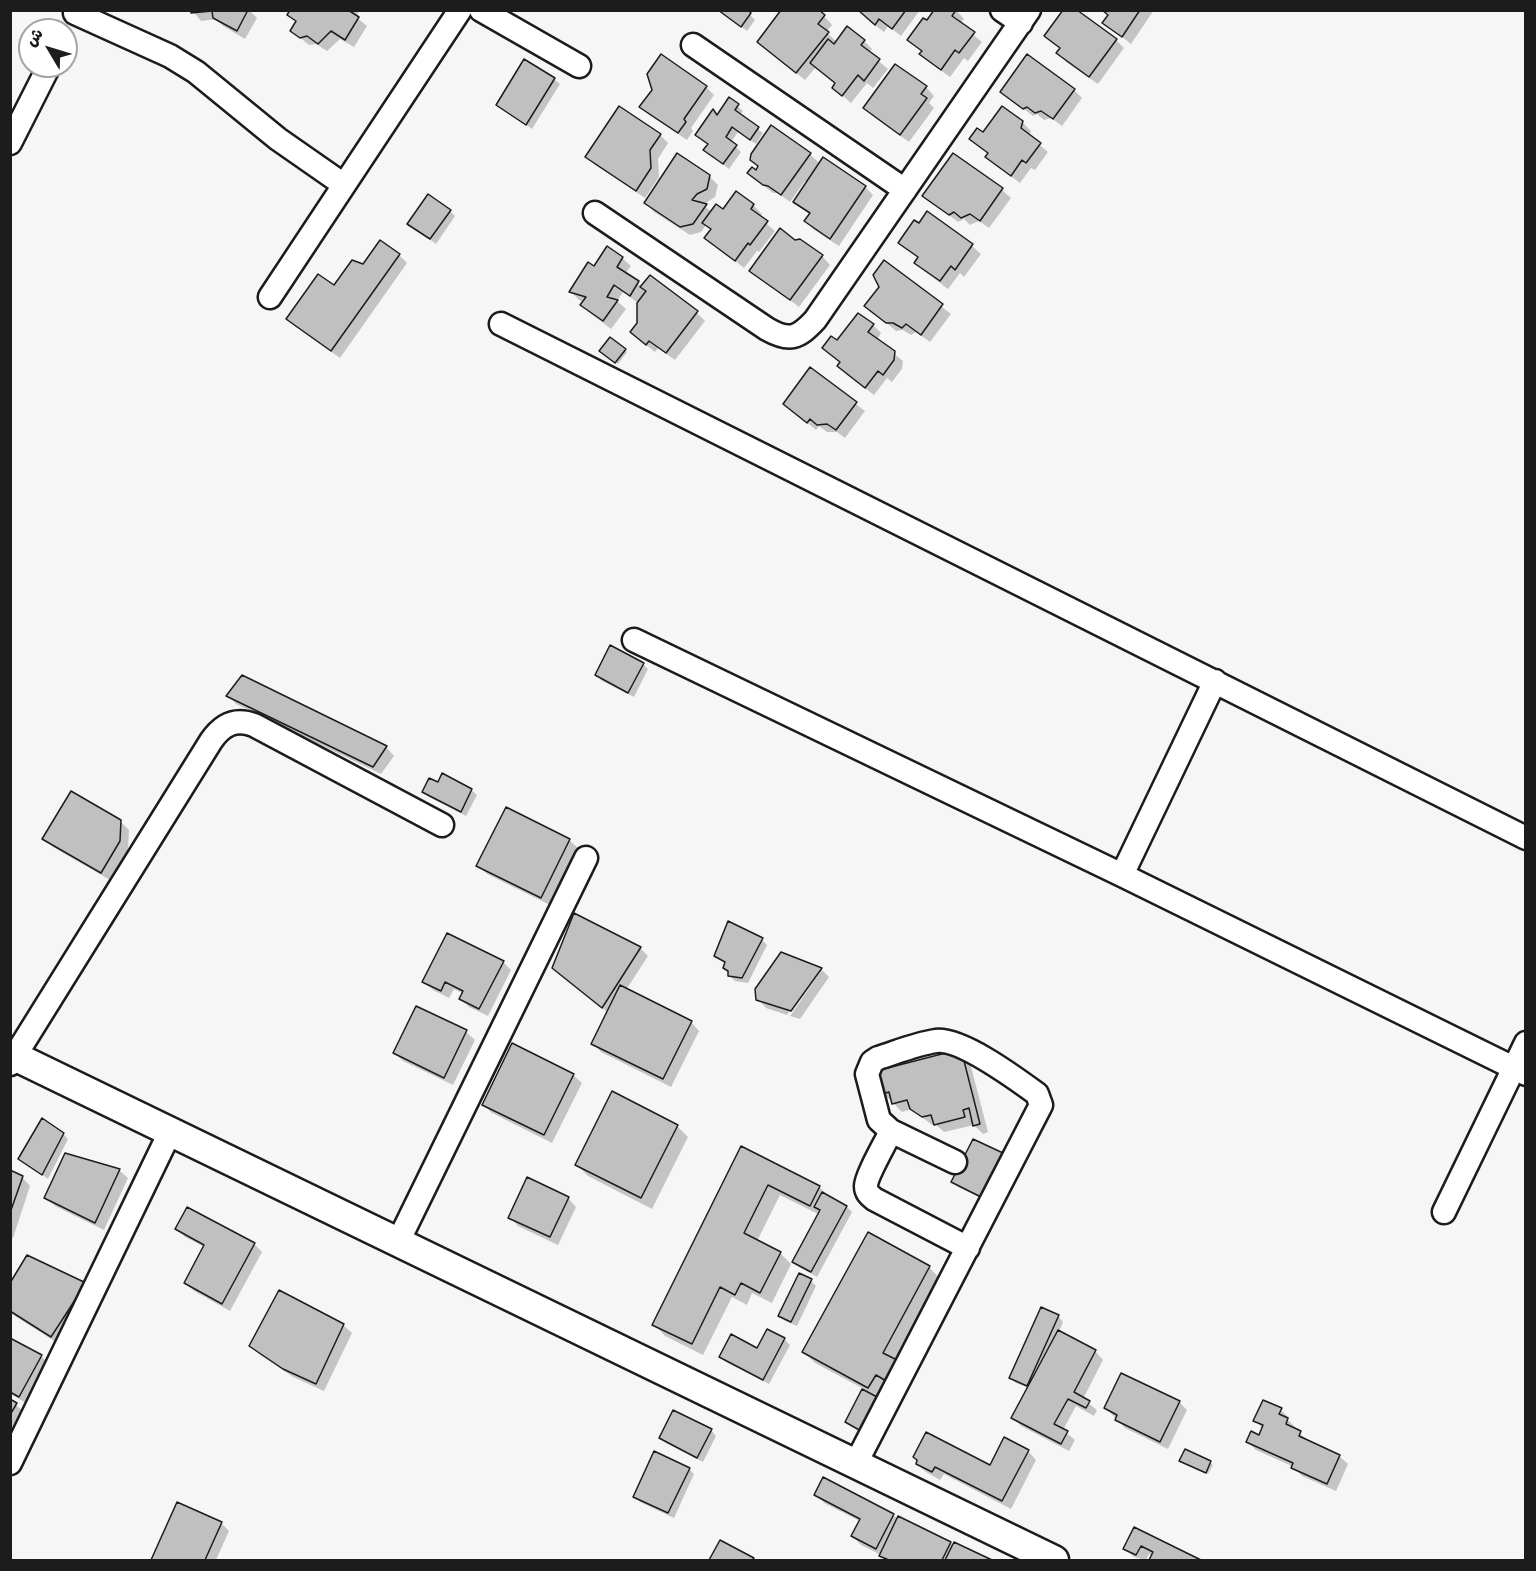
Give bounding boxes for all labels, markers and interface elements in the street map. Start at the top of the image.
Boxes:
north arrow [18,18,78,78]
text: ش [20,23,50,52]

